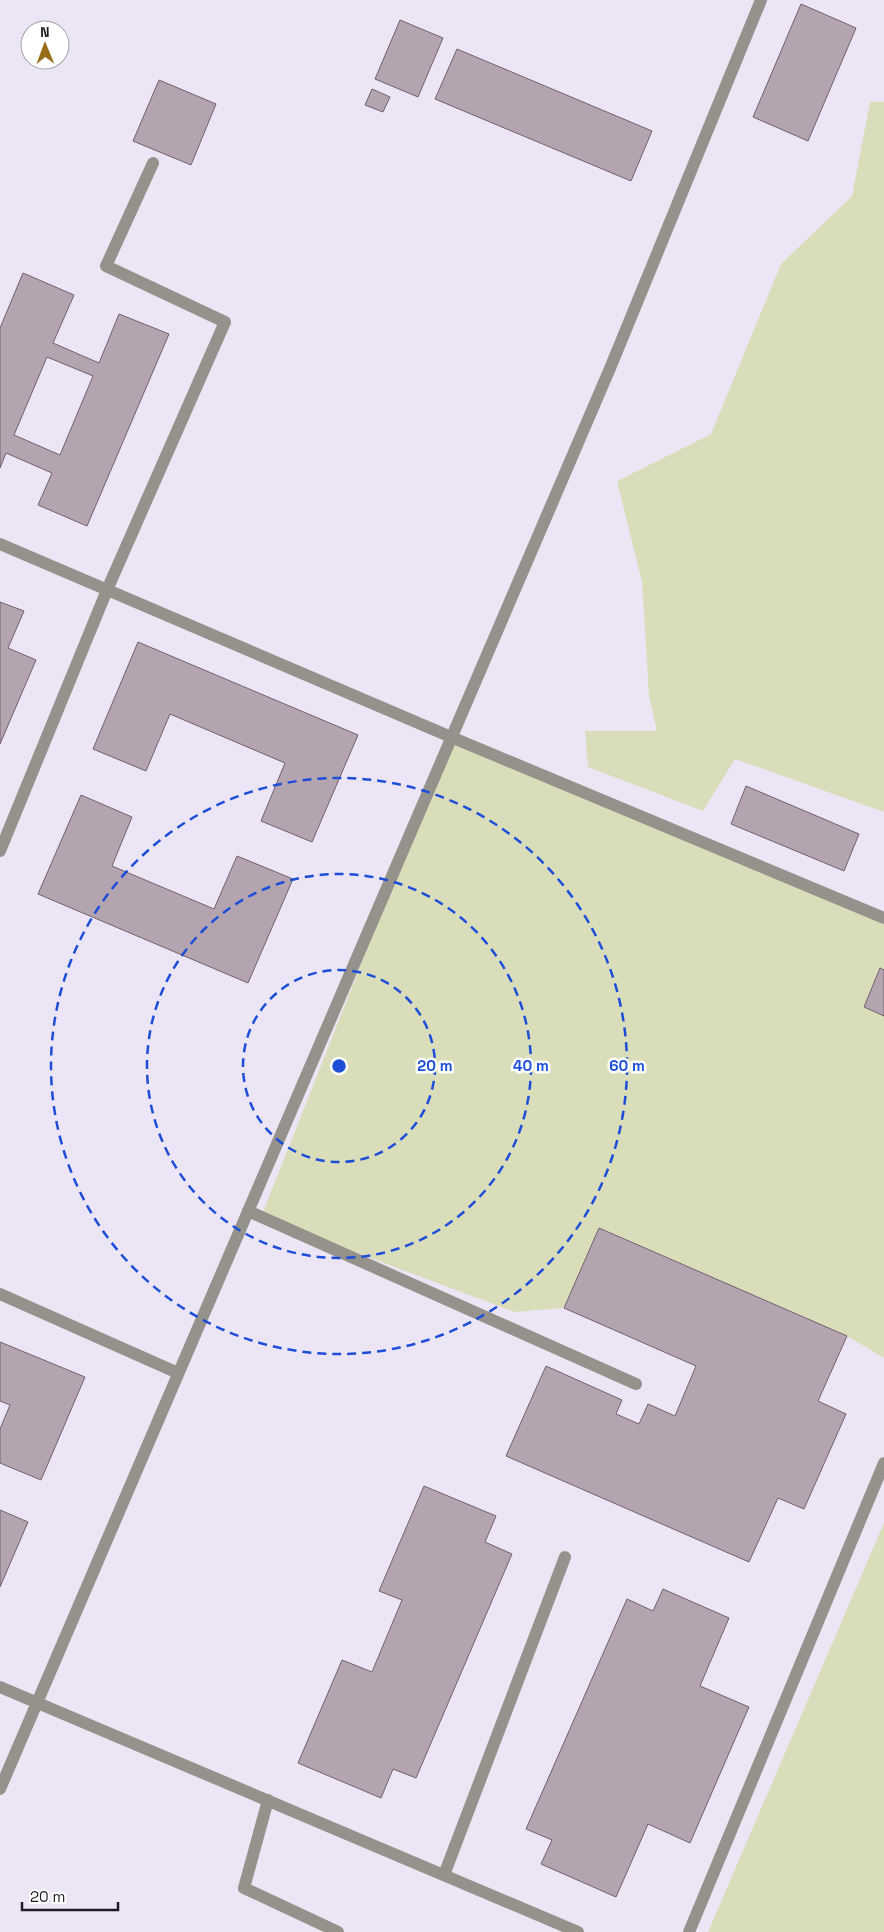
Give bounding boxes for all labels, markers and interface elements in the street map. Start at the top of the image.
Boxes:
north arrow [20,20,70,70]
text: N [40,23,50,41]
text: 20 m [417,1056,453,1075]
text: 40 m [513,1056,549,1075]
text: 60 m [609,1056,645,1075]
centre of rings [330,1057,348,1075]
scale bar [22,1880,119,1912]
text: 20 m [30,1887,65,1906]

